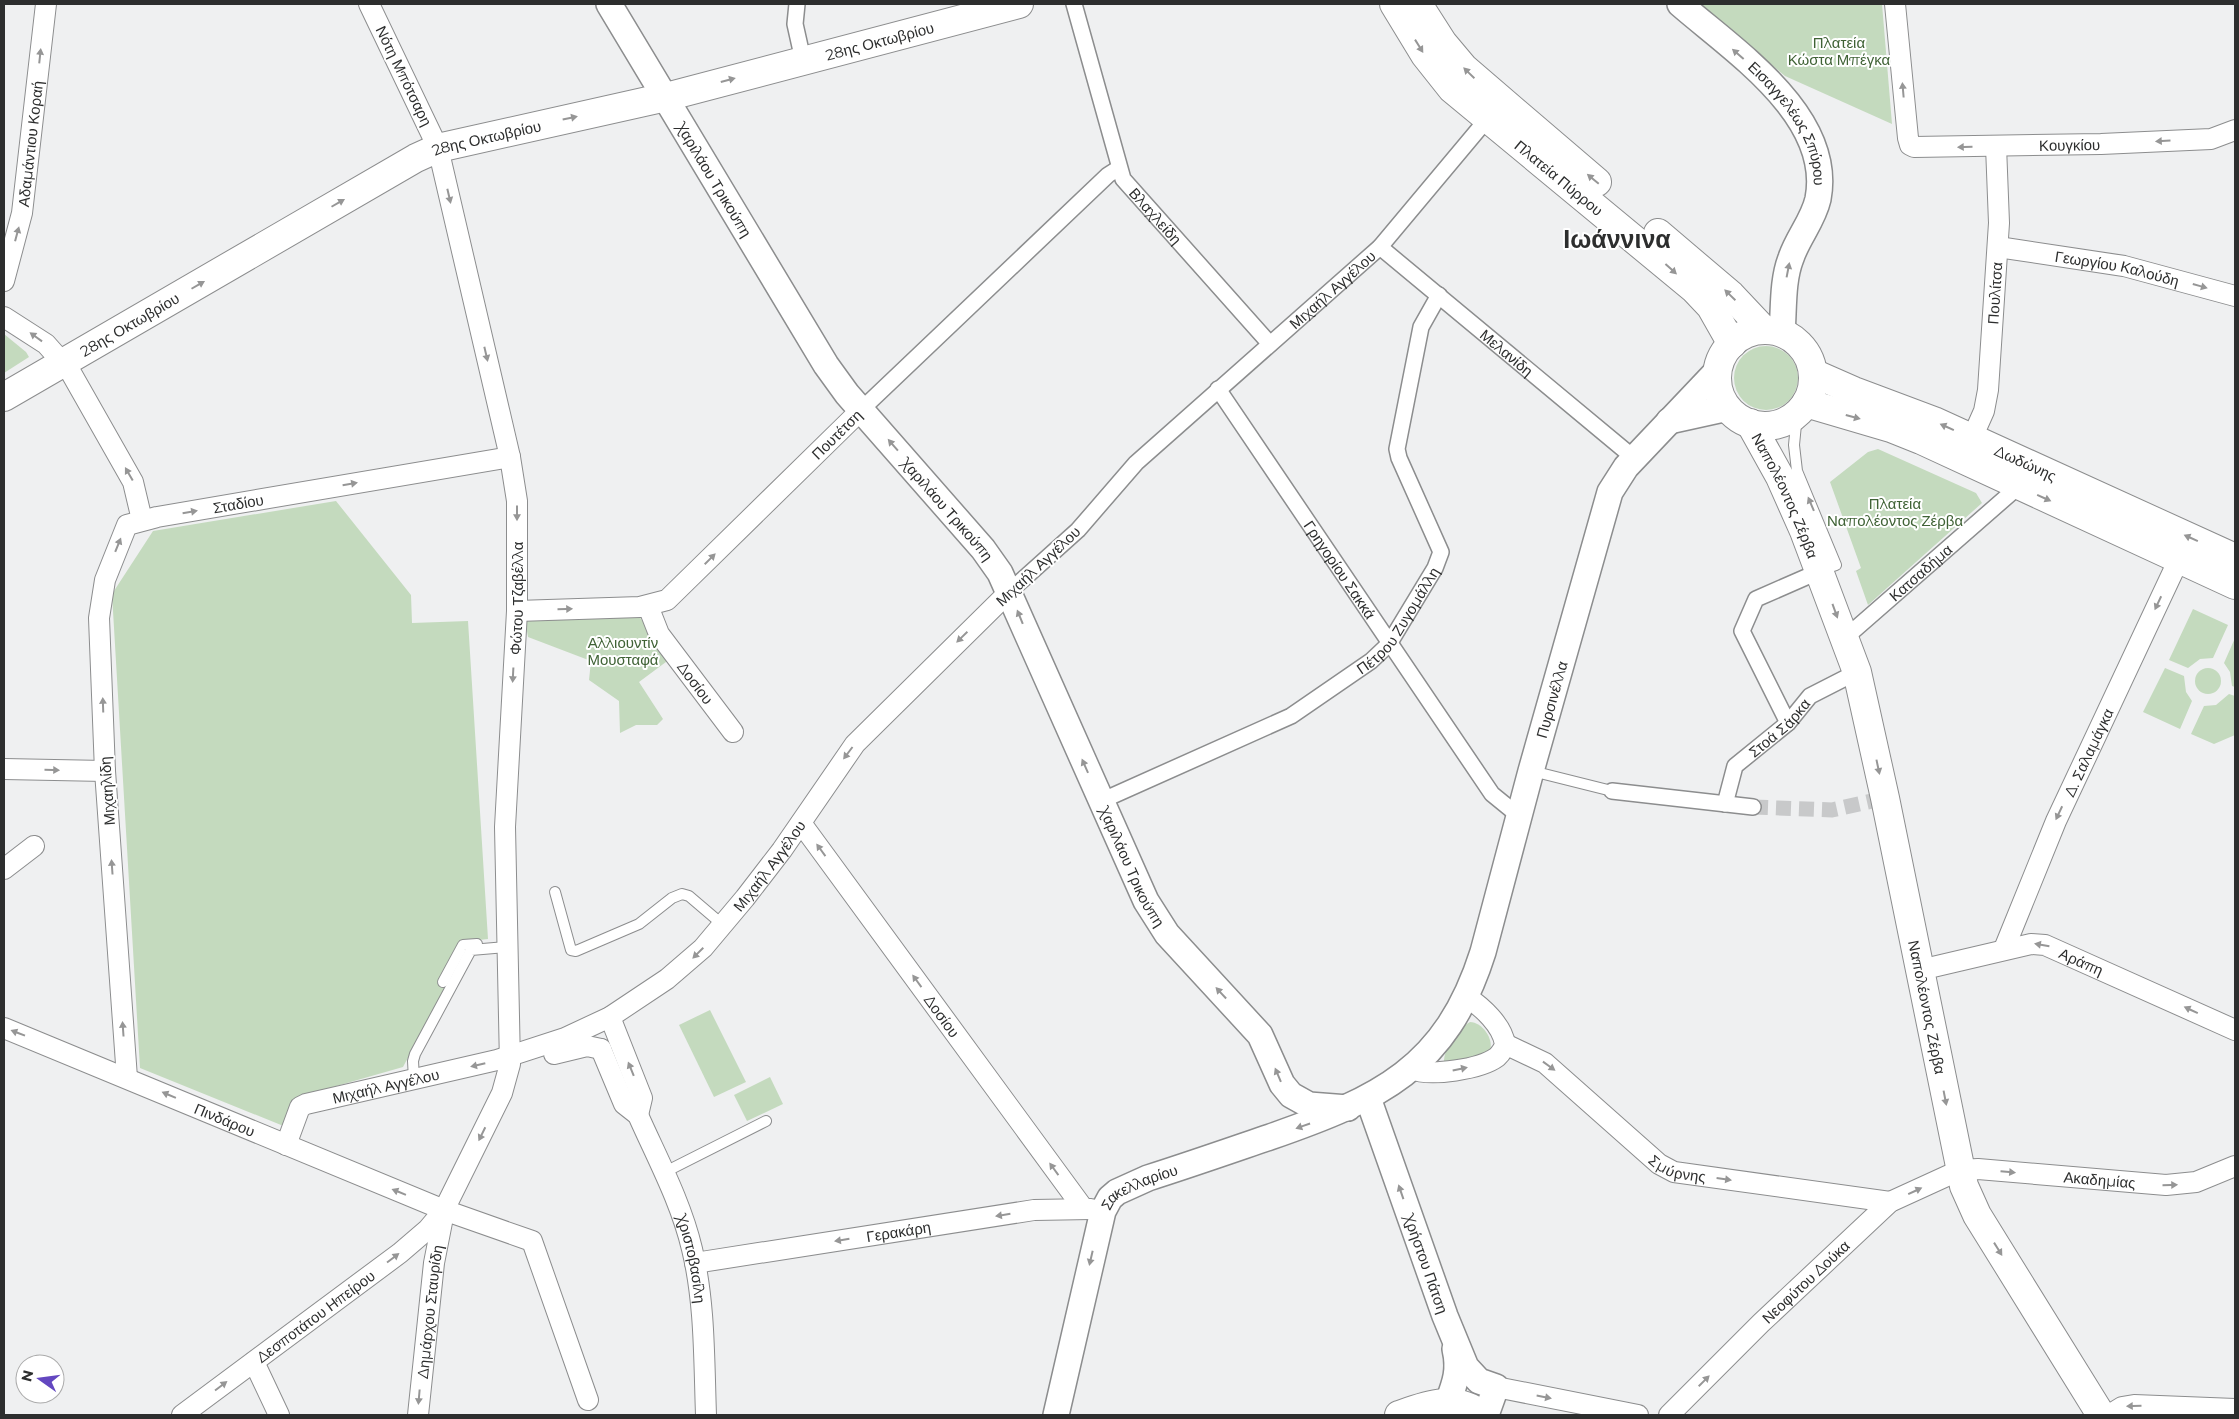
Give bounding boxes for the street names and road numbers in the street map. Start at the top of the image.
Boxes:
street label: 28ης Οκτωβρίου [823,17,936,64]
street label: Νότη Μπότσαρη [372,23,436,129]
street label: Εισαγγελέως Σπύρου [1745,57,1829,186]
street label: Αδαμάντιου Κοραή [13,80,47,208]
street label: 28ης Οκτωβρίου [428,116,543,159]
street label: Χαριλάου Τρικούπη [672,117,756,240]
street label: Πλατεία Πύρρου [1511,135,1607,220]
street label: Κουγκίου [2039,135,2100,154]
street label: Βλαχλείδη [1125,183,1186,248]
street label: Μιχαήλ Αγγέλου [1285,246,1379,333]
street label: Γεωργίου Καλούδη [2054,246,2181,290]
street label: Πουλίτσα [1983,261,2006,325]
street label: 28ης Οκτωβρίου [77,288,182,360]
street label: Μελανίδη [1476,325,1537,380]
street label: Πουτέτση [807,405,866,463]
street label: Ναπολέοντος Ζέρβα [1748,430,1823,561]
street label: Δωδώνης [1992,441,2060,485]
street label: Χαριλάου Τρικούπη [896,452,998,564]
street label: Σταδίου [211,490,265,517]
street label: Γρηγορίου Σακκά [1300,517,1380,623]
street label: Μιχαήλ Αγγέλου [992,522,1084,610]
street label: Κατσαδήμα [1885,539,1956,605]
street label: Φώτου Τζαβέλλα [505,541,527,656]
street label: Πέτρου Ζυγομάλλη [1353,563,1443,678]
street label: Δοσίου [674,658,718,708]
street label: Πυρσινέλλα [1531,658,1571,740]
street label: Στοά Σάρκα [1744,694,1814,761]
street label: Δ. Σαλαμάγκα [2059,705,2117,800]
street label: Μιχαηλίδη [95,756,119,826]
street label: Χαριλάου Τρικούπη [1095,802,1169,930]
street label: Μιχαήλ Αγγέλου [729,816,809,915]
street label: Ναπολέοντος Ζέρβα [1905,938,1951,1076]
street label: Αράπη [2056,943,2107,979]
street label: Δοσίου [920,991,964,1041]
street label: Μιχαήλ Αγγέλου [330,1064,441,1107]
street label: Πινδάρου [192,1098,258,1140]
street label: Σμύρνης [1645,1150,1707,1186]
street label: Σακελλαρίου [1096,1160,1180,1213]
street label: Ακαδημίας [2063,1167,2136,1192]
street label: Χριστοβασίλη [672,1210,710,1304]
street label: Χρήστου Πάτση [1400,1210,1453,1316]
street label: Γερακάρη [865,1217,932,1246]
street label: Νεοφύτου Δούκα [1758,1235,1853,1327]
street label: Δημάρχου Σταυρίδη [412,1243,447,1380]
street label: Δεσποτάτου Ηπείρου [252,1266,378,1366]

